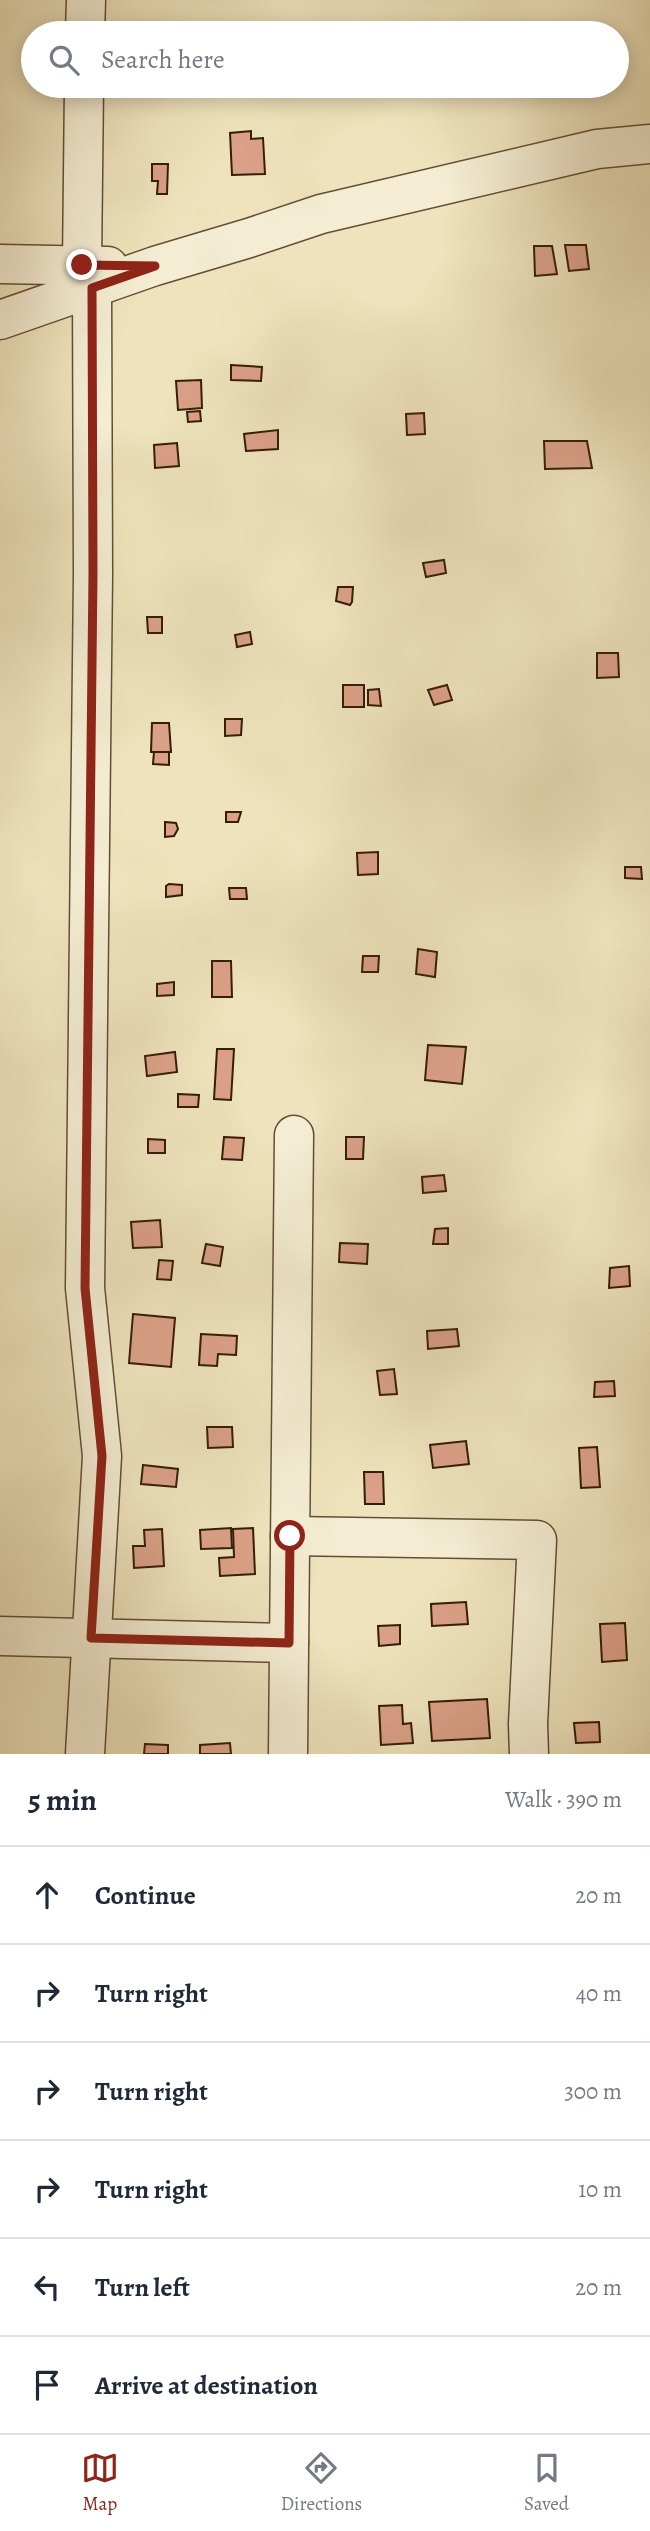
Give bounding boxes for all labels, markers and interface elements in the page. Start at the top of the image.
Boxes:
search box [21,21,629,98]
icon: search [45,41,83,79]
text: Search here [101,42,225,77]
route end [66,249,97,280]
route start [274,1520,305,1551]
text: 5 min [28,1780,97,1820]
text: Walk · 390 m [505,1784,622,1815]
icon: ahead [28,1876,66,1914]
text: Continue [95,1878,196,1913]
text: 20 m [575,1880,622,1911]
icon: right [28,1974,66,2012]
text: Turn right [95,1976,208,2011]
text: 40 m [576,1978,622,2009]
icon: right [28,2072,66,2110]
text: Turn right [95,2074,208,2109]
text: 300 m [564,2076,622,2107]
icon: right [28,2170,66,2208]
text: Turn right [95,2172,208,2207]
text: 10 m [578,2174,622,2205]
icon: left [28,2268,66,2306]
text: Turn left [95,2270,190,2305]
text: 20 m [575,2272,622,2303]
icon: arrive [28,2366,66,2404]
text: Arrive at destination [95,2368,318,2403]
tab: Map [81,2449,119,2517]
tab: Directions [281,2449,362,2517]
tab: Saved [524,2449,569,2517]

